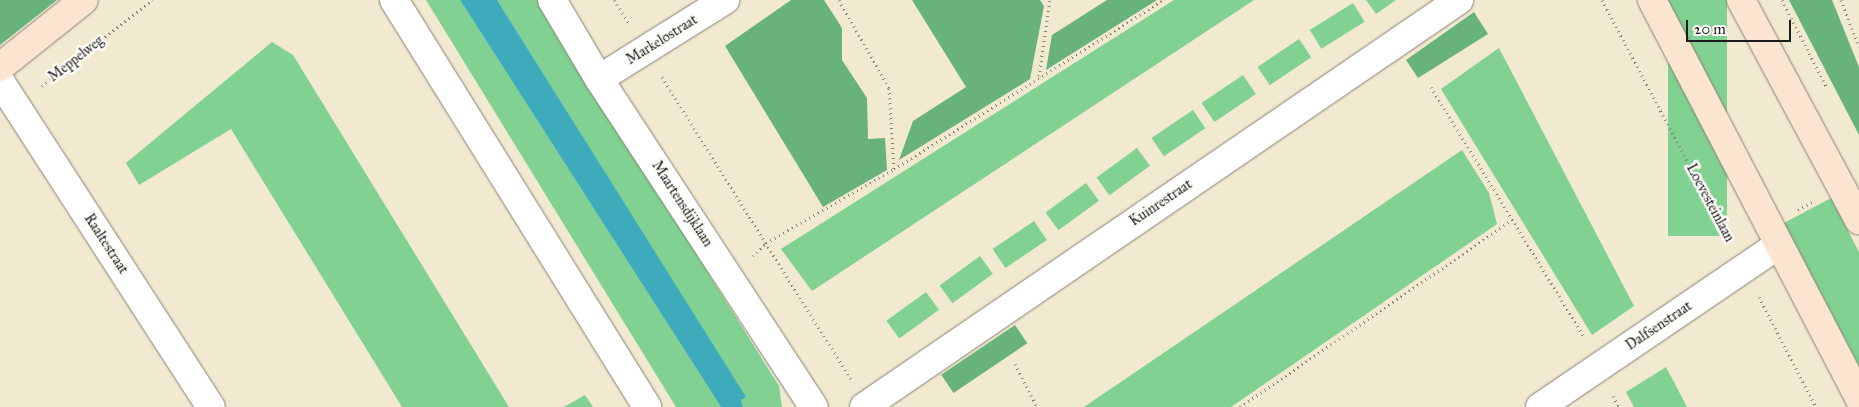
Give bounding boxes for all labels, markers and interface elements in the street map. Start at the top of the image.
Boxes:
scale bar [1689,10,1794,42]
street label: Markelostraat [623,11,701,69]
text: 20 m [1694,20,1726,38]
street label: Meppelweg [45,32,107,86]
street label: Maartensdijklaan [648,158,716,250]
street label: Loevesteinlaan [1682,161,1738,245]
street label: Kuinrestraat [1127,176,1195,230]
street label: Raaltestraat [80,211,132,277]
street label: Dalfsenstraat [1623,298,1695,354]

